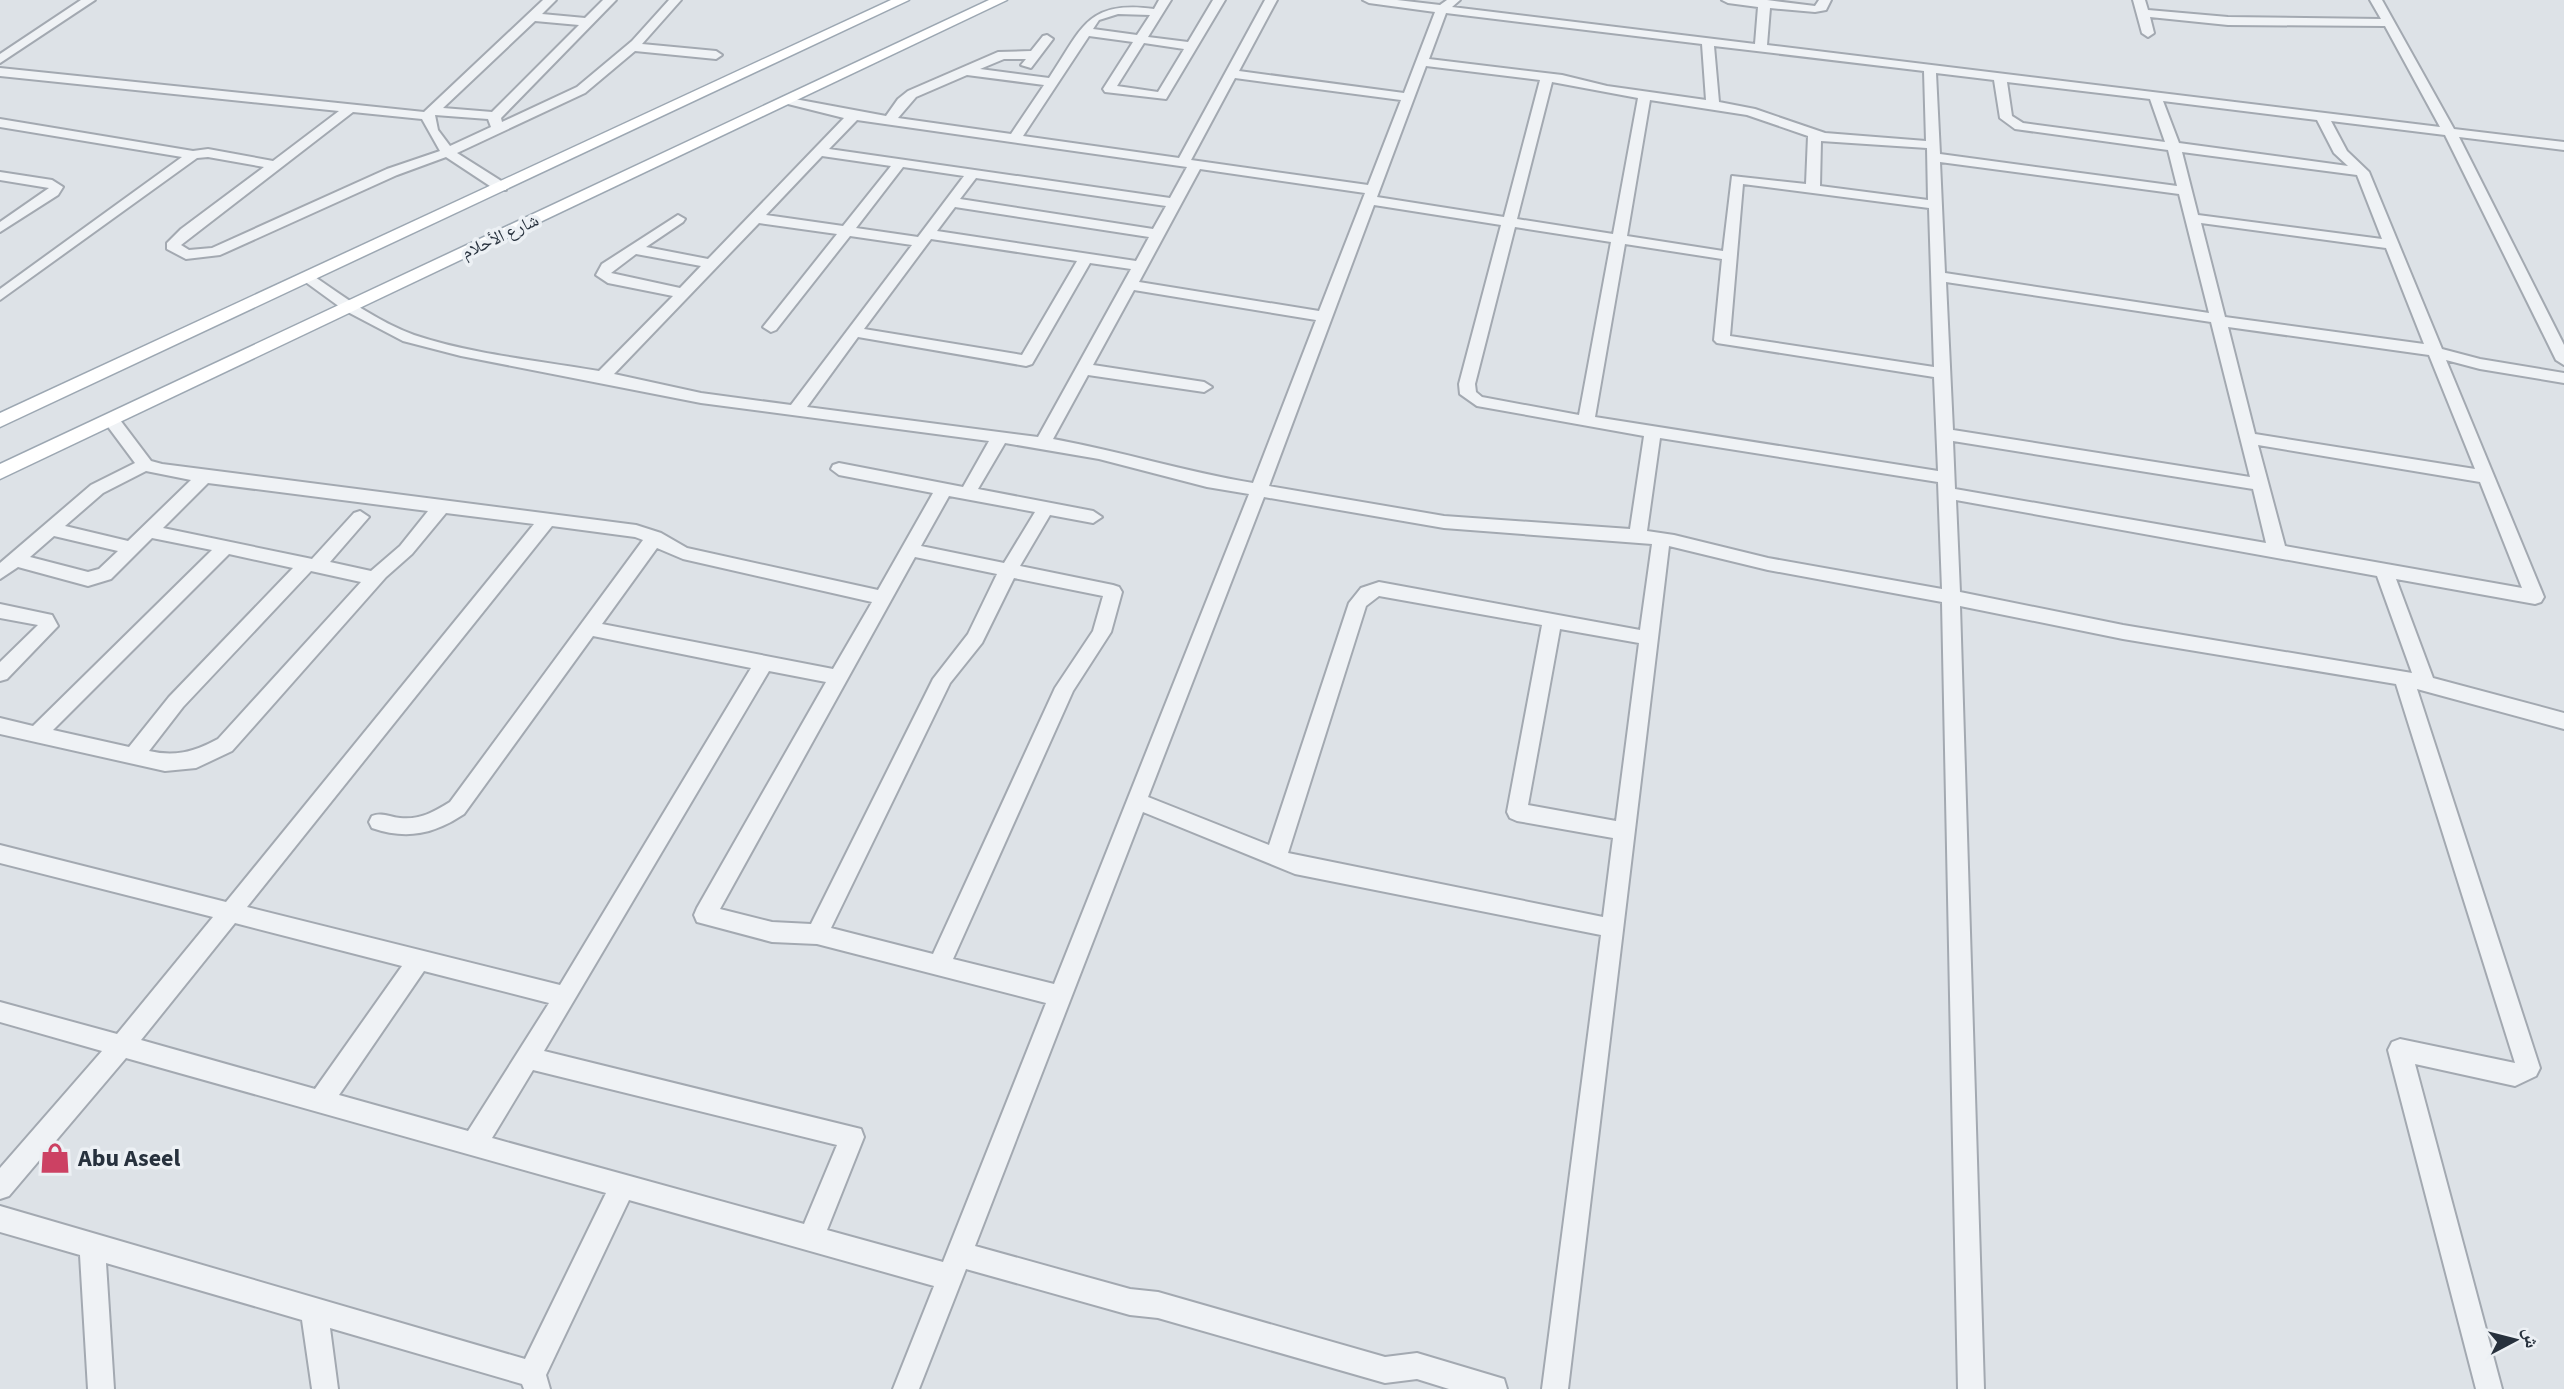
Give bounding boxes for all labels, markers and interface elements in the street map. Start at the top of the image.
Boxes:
street label: شارع الأحلام [457,208,543,265]
shop icon: Abu Aseel [38,1141,72,1175]
place label: Abu Aseel [77,1141,181,1176]
north arrow [2480,1305,2550,1375]
text: ش [2516,1326,2545,1350]

